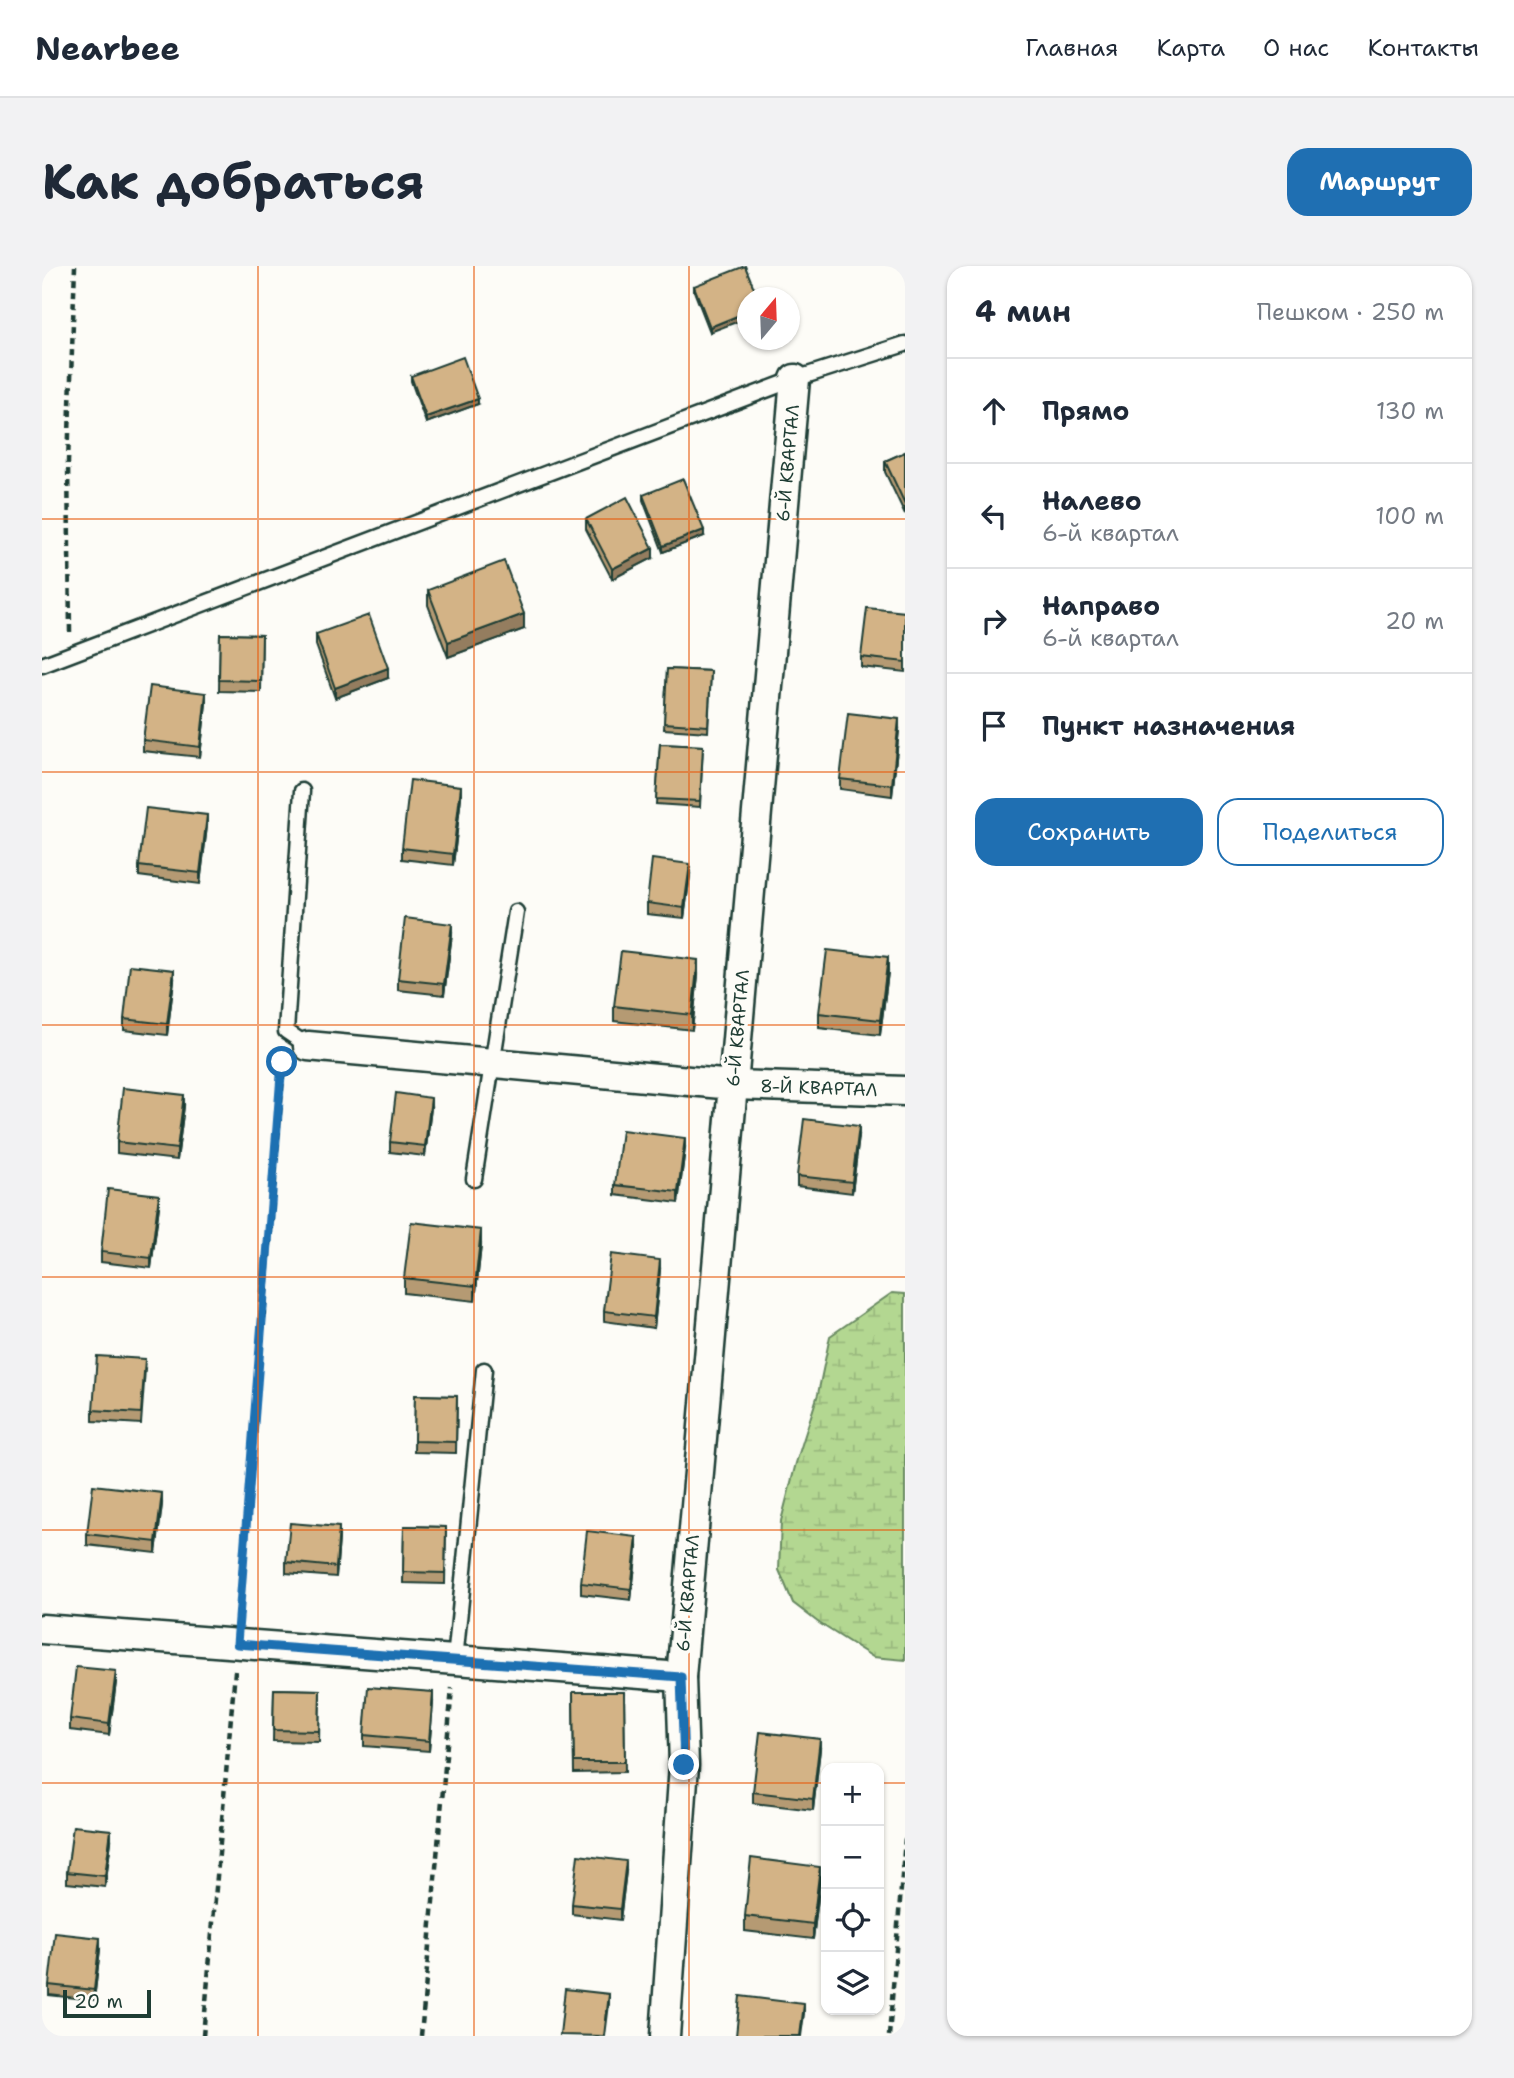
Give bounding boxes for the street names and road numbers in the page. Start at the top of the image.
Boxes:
street label: 6-Й КВАРТАЛ [771,403,805,523]
street label: 6-Й КВАРТАЛ [721,968,755,1088]
street label: 8-Й КВАРТАЛ [760,1074,878,1102]
street label: 6-Й КВАРТАЛ [671,1533,705,1653]

